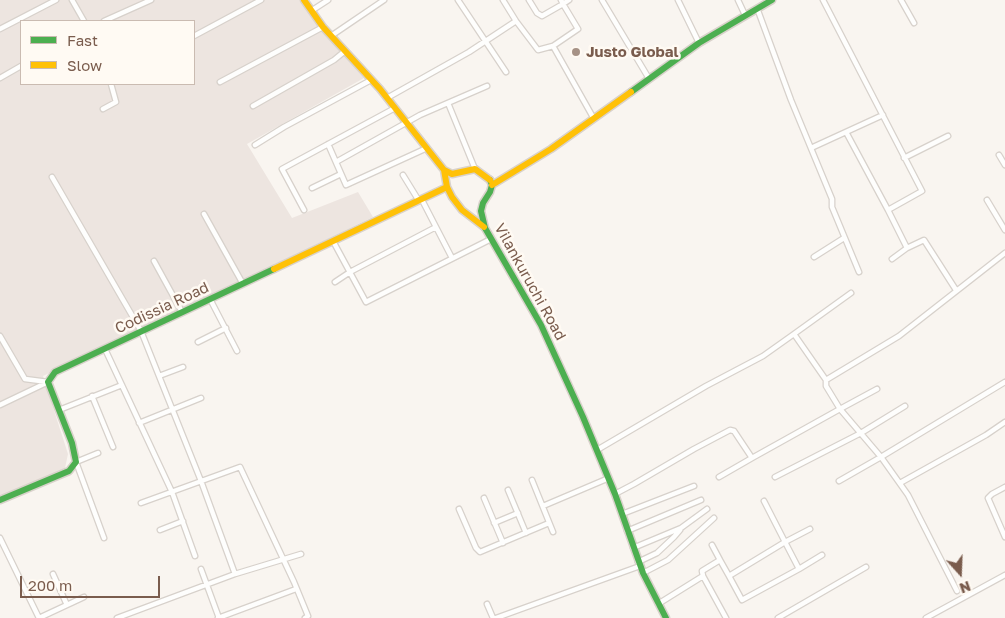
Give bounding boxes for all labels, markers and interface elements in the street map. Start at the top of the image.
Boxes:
legend [20,20,195,85]
text: Fast [67,31,98,49]
place label: Justo Global [586,43,678,61]
marker: Justo Global [570,46,582,58]
text: Slow [67,56,102,74]
street label: Vilankuruchi Road [490,220,570,344]
street label: Codissia Road [112,278,212,338]
north arrow [935,548,985,598]
scale bar [22,566,162,598]
text: 200 m [28,576,72,594]
text: N [957,578,973,597]

